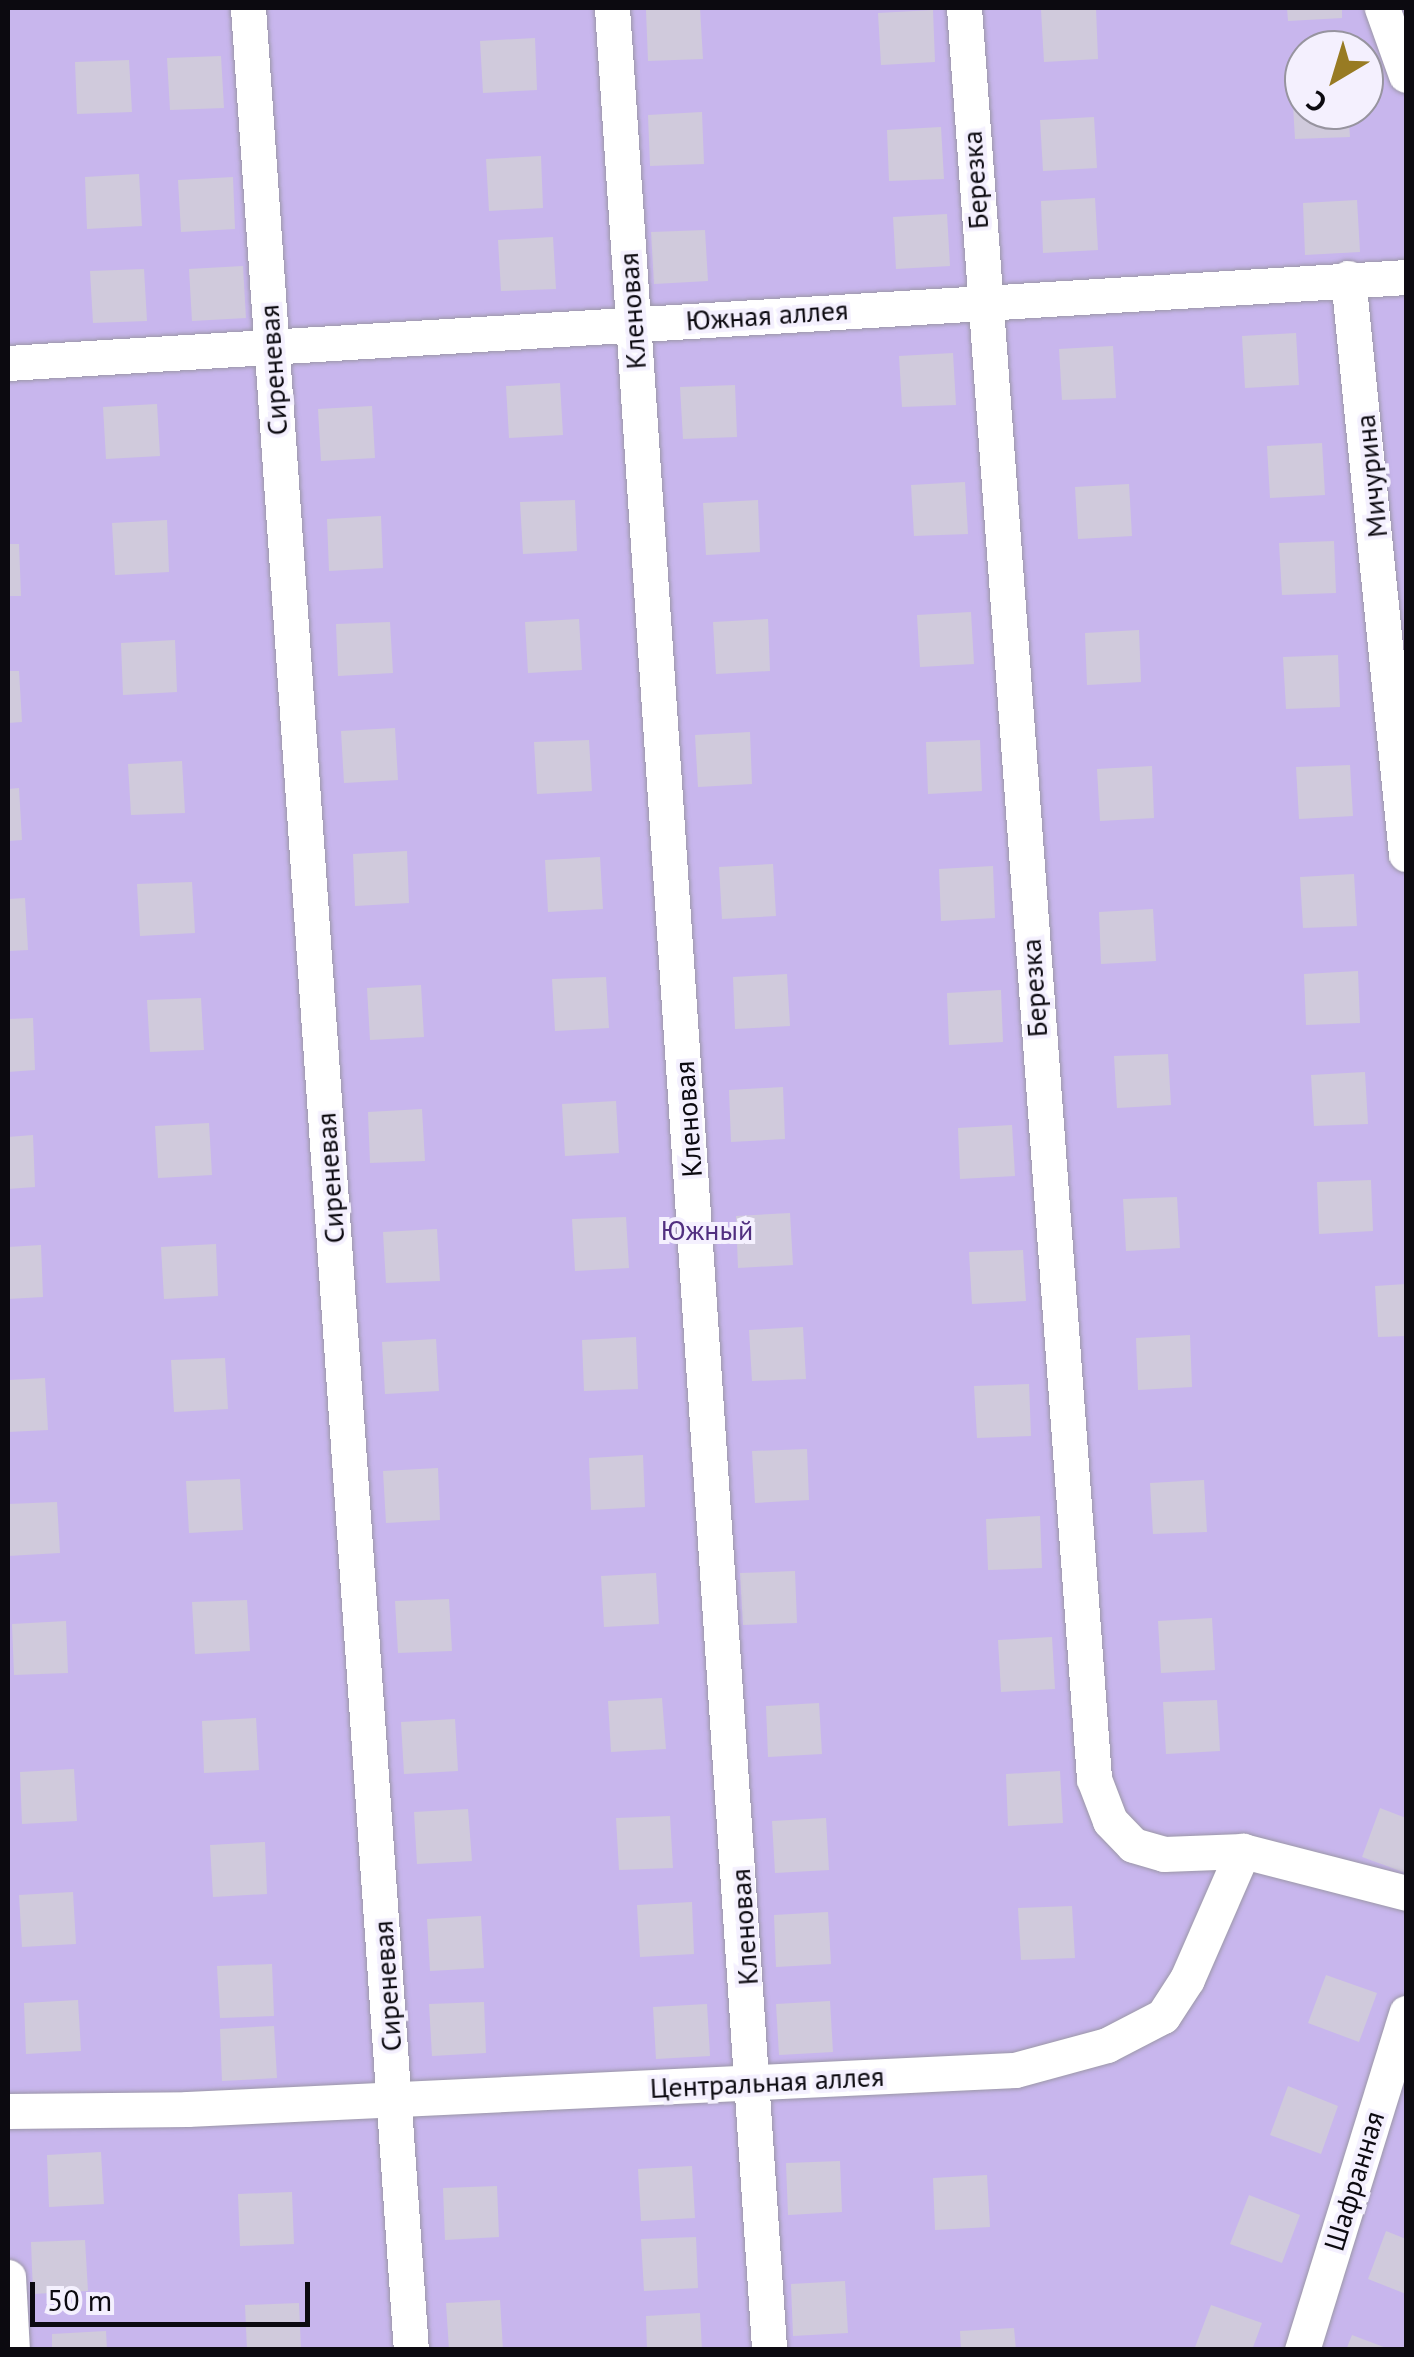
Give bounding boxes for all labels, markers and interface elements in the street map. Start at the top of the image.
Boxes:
north arrow [1284,30,1384,130]
text: С [1299,83,1334,122]
street label: Березка [955,130,995,230]
street label: Кленовая [611,252,653,370]
street label: Южная аллея [685,293,849,337]
street label: Сиреневая [252,303,294,437]
street label: Мичурина [1348,413,1394,539]
street label: Березка [1014,938,1054,1038]
street label: Кленовая [667,1060,709,1178]
street label: Сиреневая [309,1111,351,1245]
park label: Южный [661,1213,753,1247]
street label: Кленовая [723,1868,765,1986]
street label: Сиреневая [366,1919,408,2053]
street label: Центральная аллея [649,2059,885,2105]
street label: Шафранная [1317,2107,1391,2255]
scale bar [35,2262,315,2324]
text: 50 m [47,2280,112,2319]

